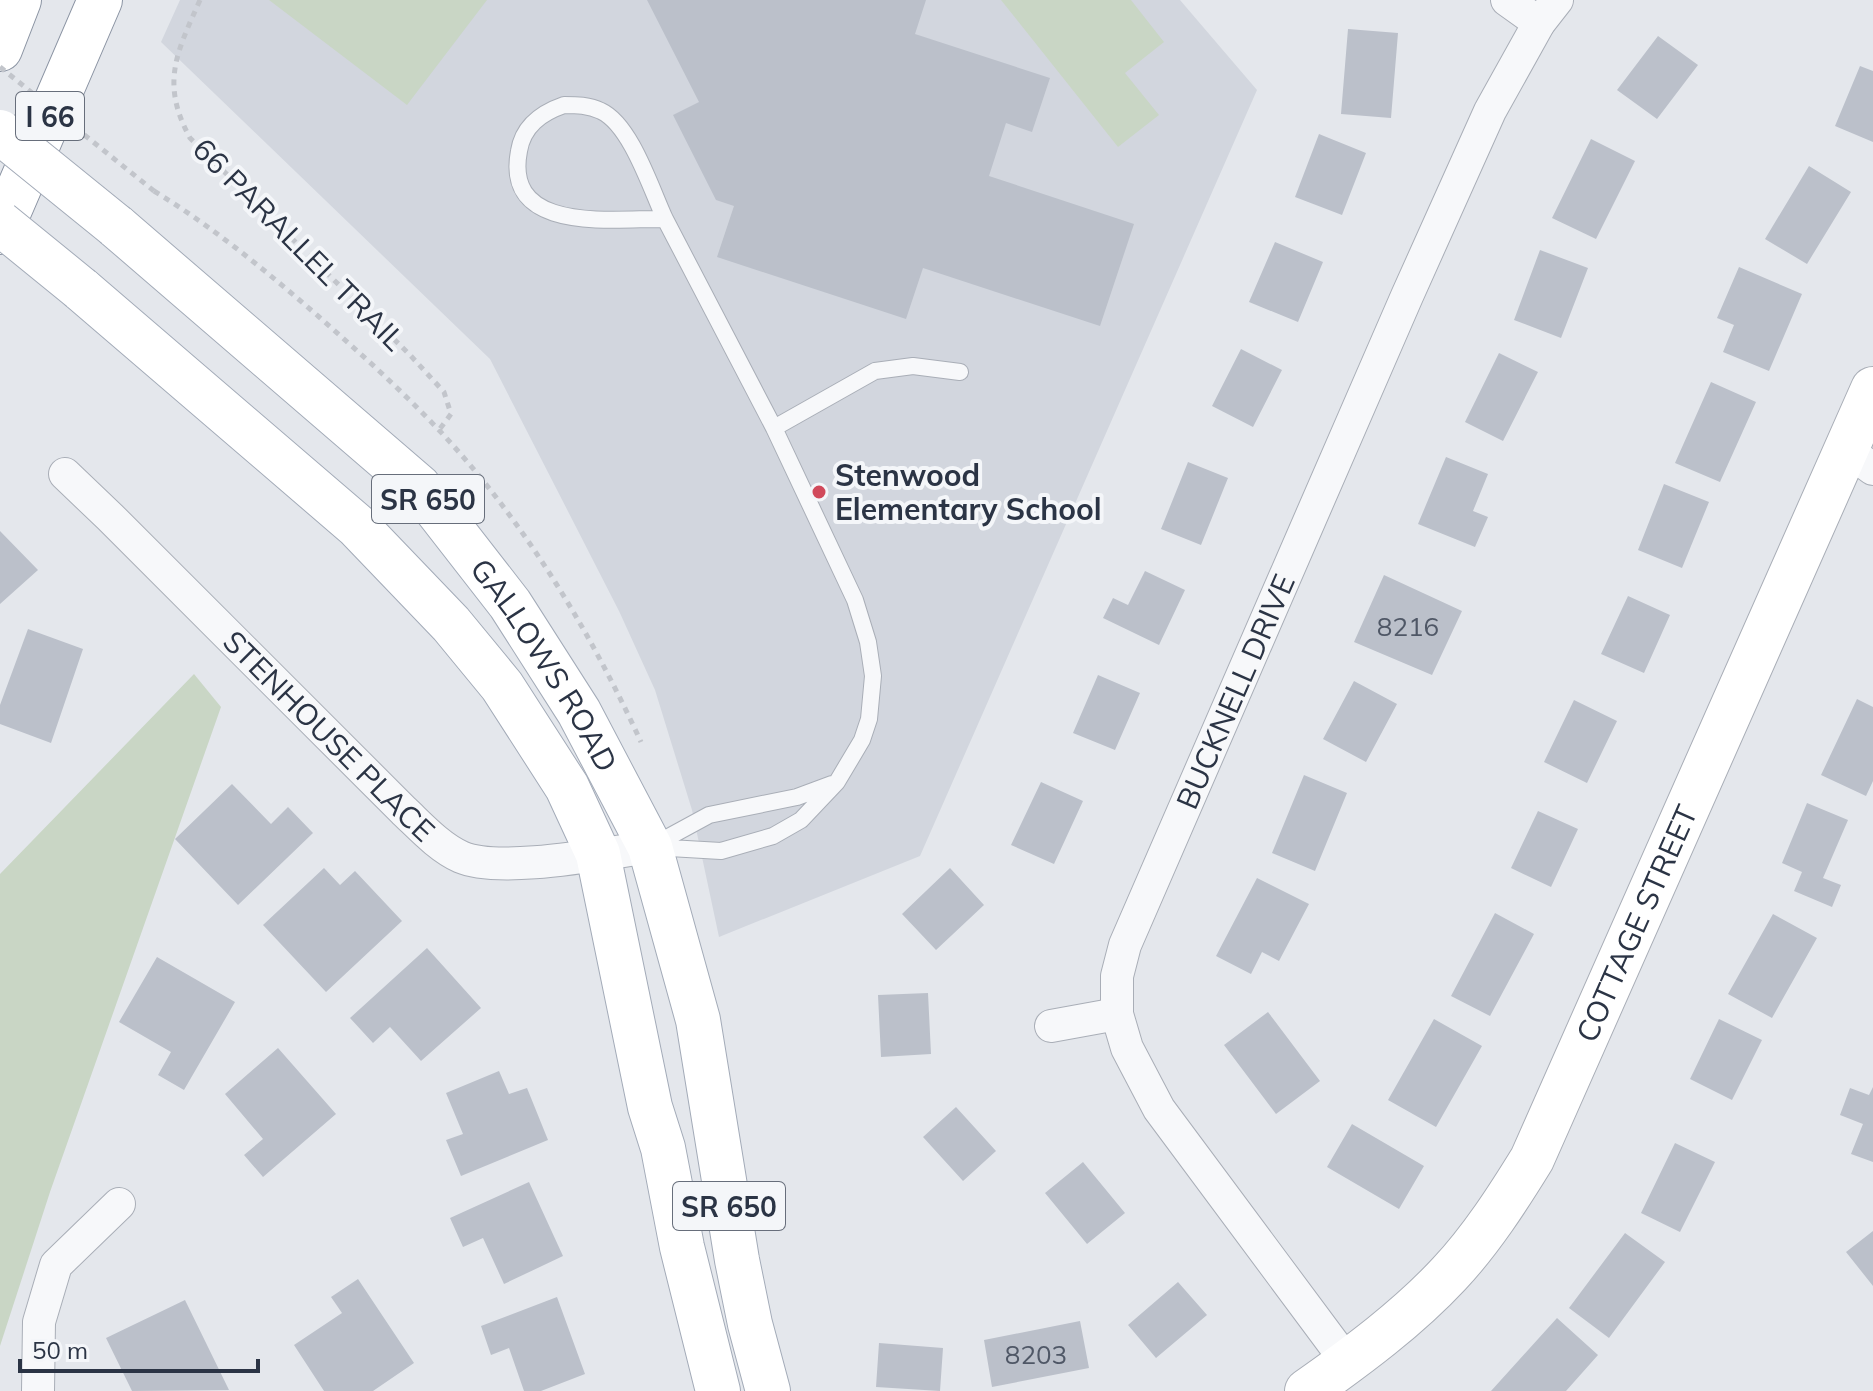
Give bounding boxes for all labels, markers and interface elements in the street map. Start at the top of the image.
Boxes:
road number: I 66 [16,92,84,140]
street label: 66 PARALLEL TRAIL [185,130,413,358]
place label: Stenwood Elementary School [835,456,1102,528]
road number: SR 650 [372,475,484,523]
marker: Stenwood Elementary School [810,483,828,501]
street label: GALLOWS ROAD [462,550,626,778]
street label: BUCKNELL DRIVE [1168,568,1303,815]
house number: 8216 [1377,610,1439,643]
street label: STENHOUSE PLACE [215,622,443,850]
street label: COTTAGE STREET [1567,799,1705,1048]
road number: SR 650 [673,1182,785,1230]
scale bar [20,1323,258,1373]
text: 50 m [32,1335,88,1365]
house number: 8203 [1005,1338,1067,1371]

